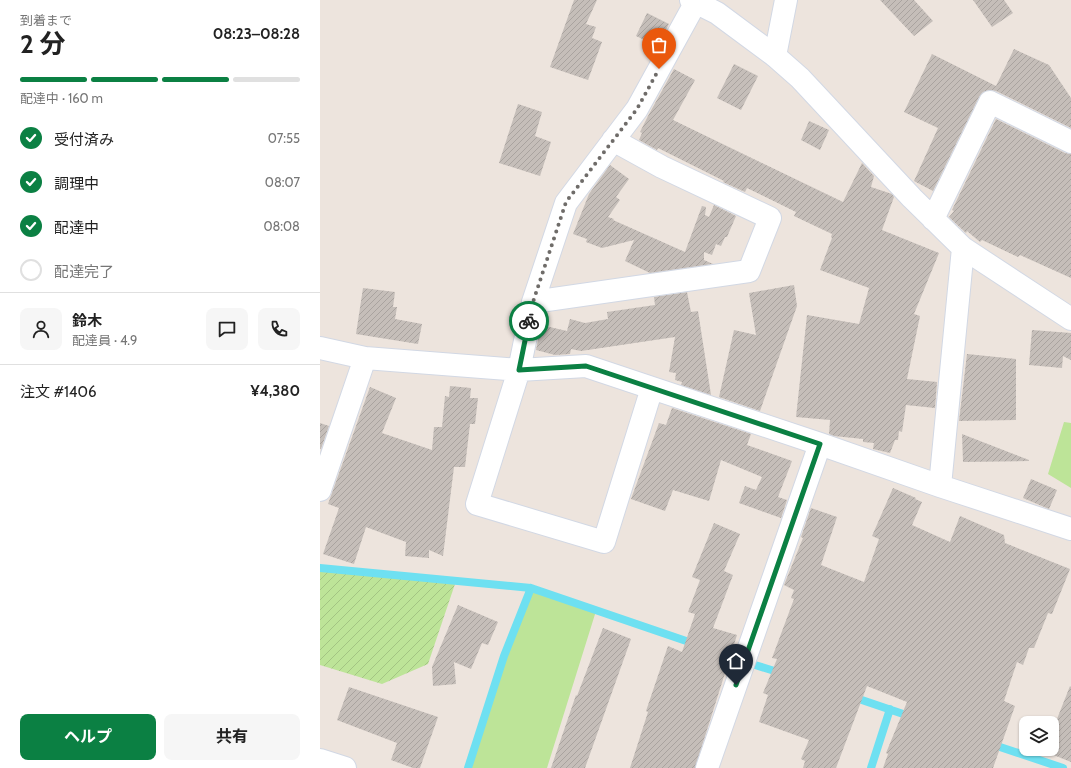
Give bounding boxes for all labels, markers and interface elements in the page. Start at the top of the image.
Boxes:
text: 到着まで [20,12,72,28]
text: 08:23–08:28 [213,25,300,43]
text: 2 分 [20,28,66,60]
pin [642,28,676,69]
icon: bag [648,34,670,56]
text: 配達中 · 160 m [20,90,103,106]
icon: check [20,127,42,149]
text: 07:55 [268,130,300,146]
text: 受付済み [54,131,114,149]
icon: check [20,171,42,193]
text: 08:07 [265,174,300,190]
text: 調理中 [54,175,99,193]
icon: check [20,215,42,237]
text: 08:08 [263,218,300,234]
text: 配達中 [54,219,99,237]
text: 配達完了 [54,263,114,281]
courier [509,301,549,341]
button: person [20,308,62,350]
button: chat [206,308,248,350]
button: phone [258,308,300,350]
icon: bike [518,310,540,332]
text: 鈴木 [72,312,102,330]
text: 配達員 · 4.9 [72,332,137,348]
text: ¥4,380 [250,382,300,400]
text: 注文 #1406 [20,383,97,401]
pin [719,644,753,685]
icon: home [725,650,747,672]
button: ヘルプ [20,714,156,760]
button: 共有 [164,714,300,760]
map controls [1019,716,1059,756]
button: layers [1019,716,1059,756]

